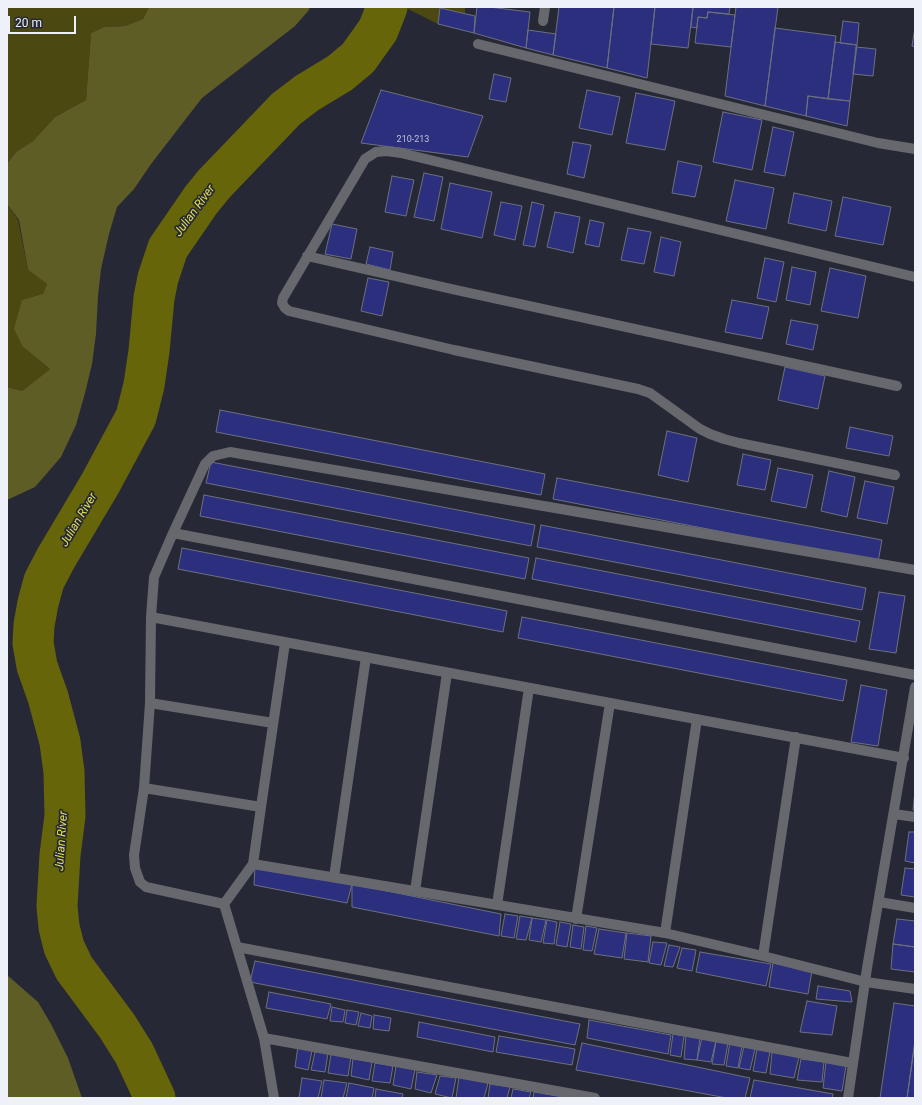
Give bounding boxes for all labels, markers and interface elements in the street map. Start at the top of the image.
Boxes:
scale bar [10,8,78,34]
text: 20 m [15,16,42,30]
house number: 210-213 [397,135,429,145]
water label: Julian River [172,183,218,239]
water label: Julian River [57,491,101,549]
water label: Julian River [53,811,71,871]

